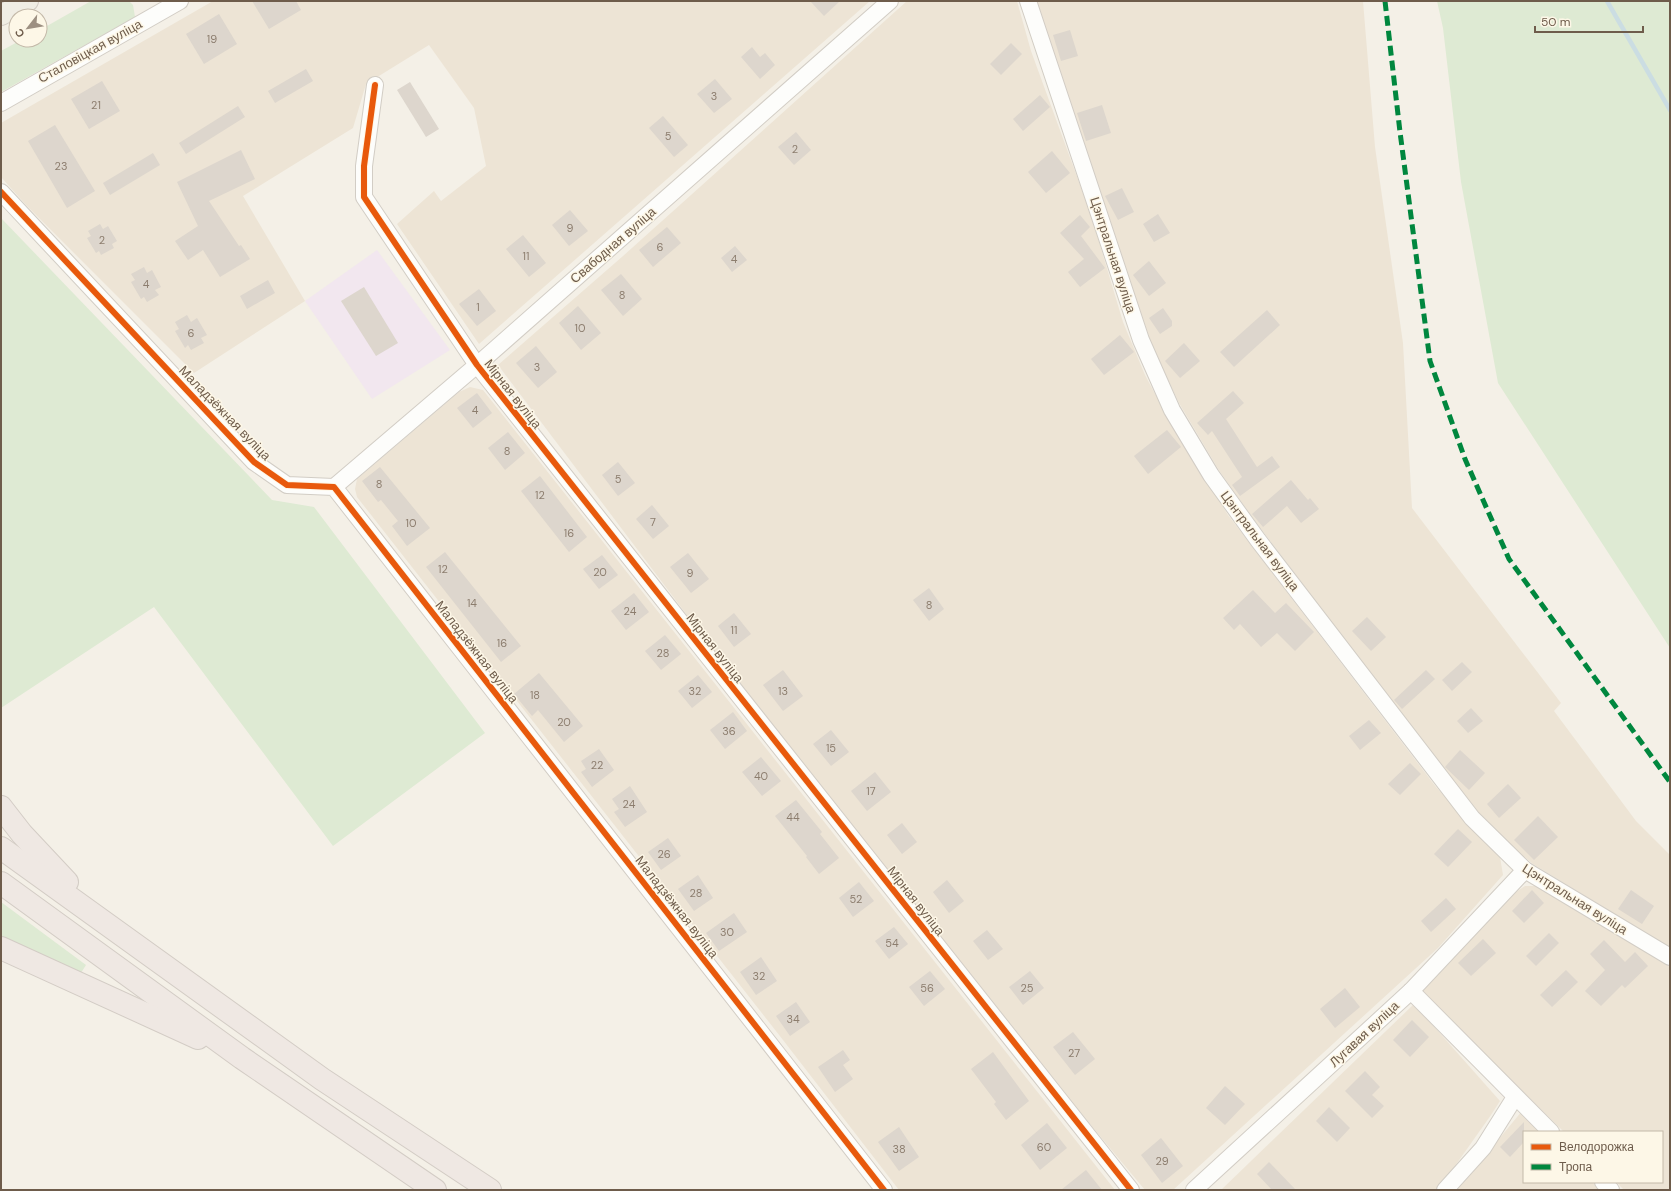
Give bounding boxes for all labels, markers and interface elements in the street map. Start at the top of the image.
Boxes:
north arrow [8,8,48,48]
scale bar [1535,8,1643,34]
text: 50 m [1541,14,1570,30]
street label: Сталовіцкая вуліца [35,15,146,87]
text: С [11,26,27,40]
house number: 19 [207,32,217,46]
house number: 3 [711,89,717,103]
house number: 21 [91,98,101,112]
house number: 5 [665,129,672,143]
house number: 2 [792,142,798,156]
house number: 23 [55,159,67,173]
street label: Цэнтральная вуліца [1086,195,1140,316]
street label: Свабодная вуліца [567,203,660,287]
house number: 9 [567,221,574,235]
house number: 2 [99,233,105,247]
house number: 6 [657,240,664,254]
house number: 11 [523,249,529,263]
house number: 4 [731,252,738,266]
house number: 4 [143,277,150,291]
house number: 8 [619,288,625,302]
house number: 1 [476,300,480,314]
house number: 10 [575,321,585,335]
house number: 6 [188,326,195,340]
street label: Мірная вуліца [480,356,546,433]
house number: 3 [534,360,540,374]
street label: Маладзёжная вуліца [175,362,275,465]
house number: 4 [472,403,479,417]
house number: 8 [504,444,510,458]
house number: 5 [615,472,622,486]
house number: 8 [376,477,382,491]
house number: 12 [535,488,545,502]
street label: Цэнтральная вуліца [1217,488,1304,595]
house number: 7 [650,515,656,529]
house number: 10 [406,516,416,530]
house number: 16 [564,526,574,540]
house number: 12 [438,562,448,576]
house number: 20 [593,565,607,579]
house number: 9 [687,566,694,580]
house number: 14 [467,596,477,610]
street label: Маладзёжная вуліца [432,597,523,707]
house number: 8 [926,598,932,612]
house number: 24 [624,604,637,618]
street label: Мірная вуліца [682,610,748,687]
house number: 11 [731,623,737,637]
house number: 16 [497,636,507,650]
house number: 28 [657,646,669,660]
house number: 32 [689,684,701,698]
house number: 13 [778,684,788,698]
house number: 18 [530,688,540,702]
house number: 20 [557,715,571,729]
house number: 36 [722,724,736,738]
house number: 15 [826,741,836,755]
house number: 22 [591,758,603,772]
house number: 40 [754,769,768,783]
house number: 17 [866,784,876,798]
house number: 24 [623,797,636,811]
house number: 44 [786,810,800,824]
house number: 26 [657,847,671,861]
street label: Маладзёжная вуліца [632,852,723,962]
street label: Цэнтральная вуліца [1519,860,1632,939]
street label: Мірная вуліца [883,863,949,940]
house number: 28 [690,886,702,900]
house number: 52 [850,892,862,906]
house number: 30 [720,925,734,939]
house number: 54 [885,936,899,950]
house number: 32 [753,969,765,983]
house number: 56 [920,981,934,995]
house number: 25 [1020,981,1034,995]
street label: Лугавая вуліца [1326,997,1403,1071]
house number: 34 [786,1012,800,1026]
house number: 27 [1068,1046,1080,1060]
legend [1523,1131,1663,1183]
text: Велодорожка [1559,1139,1634,1155]
house number: 60 [1037,1140,1051,1154]
house number: 38 [892,1142,906,1156]
house number: 29 [1155,1154,1169,1168]
text: Тропа [1559,1159,1593,1175]

